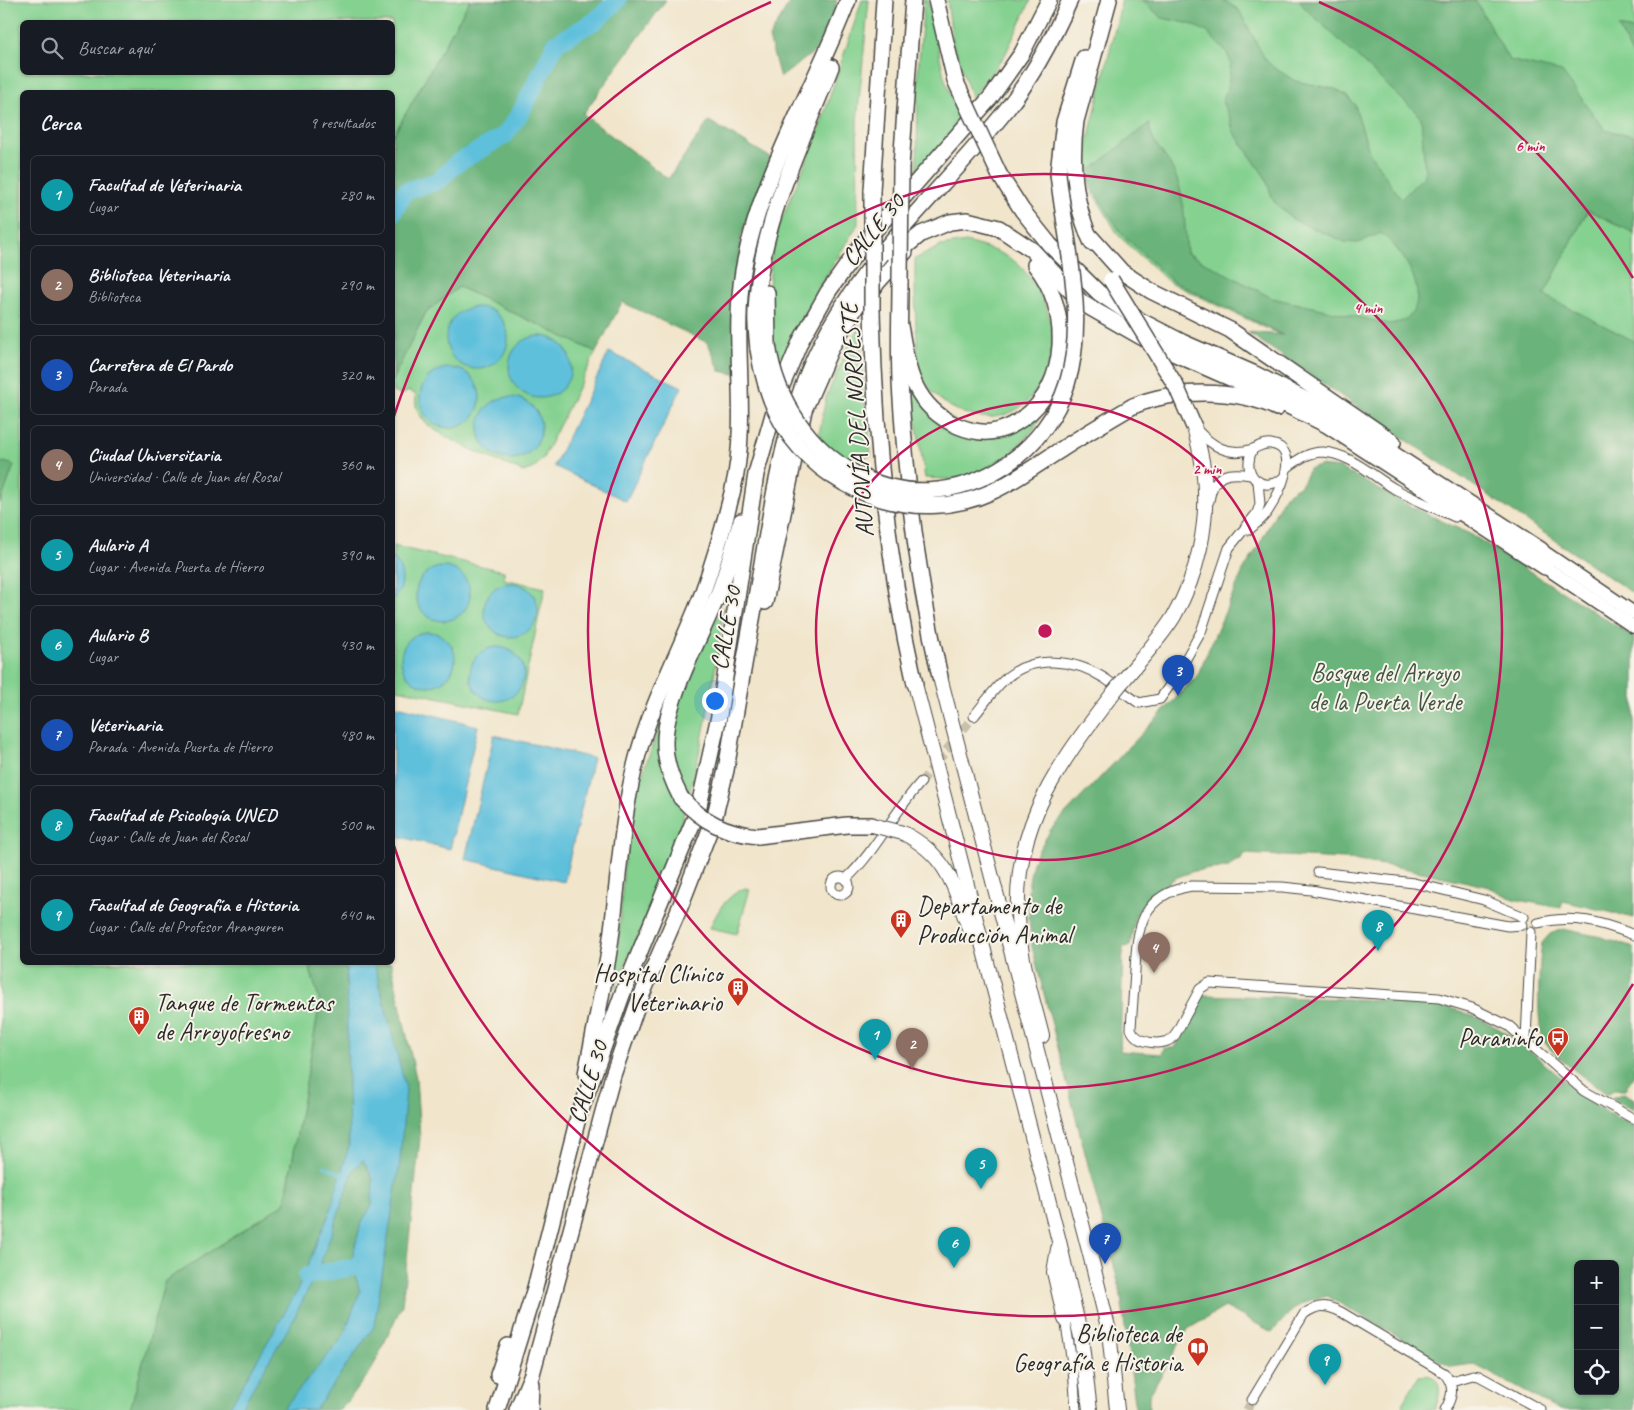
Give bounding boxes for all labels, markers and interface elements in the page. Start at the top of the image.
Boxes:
search box [20,20,395,75]
icon: search [38,34,66,62]
text: Buscar aquí [78,36,152,60]
text: Cerca [40,110,81,136]
text: 9 resultados [310,113,375,133]
text: 6 min [1515,137,1546,156]
text: Facultad de Veterinaria [88,173,241,197]
text: 1 [53,185,61,205]
text: 280 m [340,185,374,205]
street label: CALLE 30 [834,186,913,273]
text: Lugar [88,197,118,217]
text: Biblioteca Veterinaria [88,263,230,287]
text: 2 [53,275,61,295]
text: 290 m [340,275,374,295]
text: Biblioteca [88,287,140,307]
street label: AUTOVÍA DEL NOROESTE [833,299,881,538]
text: 4 min [1354,299,1383,318]
text: Carretera de El Pardo [88,353,232,377]
text: 3 [53,365,61,385]
text: 320 m [340,365,374,385]
text: Parada [88,377,127,397]
text: Ciudad Universitaria [88,443,221,467]
text: 4 [53,455,61,475]
text: 360 m [340,455,374,475]
text: 2 min [1193,460,1222,479]
text: Universidad · Calle de Juan del Rosal [88,467,280,487]
text: Aulario A [88,533,148,557]
text: 5 [54,545,60,565]
text: 390 m [340,545,374,565]
text: Lugar · Avenida Puerta de Hierro [88,557,263,577]
street label: CALLE 30 [703,582,749,672]
centre of rings [1036,622,1054,640]
text: Aulario B [88,623,148,647]
text: 6 [53,635,61,655]
text: 430 m [340,635,374,655]
text: Lugar [88,647,118,667]
pin: 3 [1162,655,1194,696]
park label: Bosque del Arroyo de la Puerta Verde [1309,657,1463,718]
your location [702,688,728,714]
text: Veterinaria [88,713,162,737]
text: 7 [53,725,61,745]
text: 480 m [340,725,374,745]
text: Parada · Avenida Puerta de Hierro [88,737,272,757]
text: Facultad de Psicología UNED [88,803,277,827]
text: 8 [53,815,61,835]
text: 500 m [340,815,374,835]
text: Lugar · Calle de Juan del Rosal [88,827,248,847]
place label: Departamento de Producción Animal [917,890,1076,951]
text: Facultad de Geografía e Historia [88,893,298,917]
text: 9 [53,905,61,925]
text: 640 m [340,905,374,925]
building icon: Departamento de Producción Animal [889,908,913,939]
pin: 8 [1362,910,1394,951]
text: Lugar · Calle del Profesor Aranguren [88,917,283,937]
pin: 4 [1138,932,1170,973]
place label: Hospital Clínico Veterinario [593,958,725,1019]
building icon: Hospital Clínico Veterinario [726,976,750,1007]
place label: Tanque de Tormentas de Arroyofresno [155,987,335,1048]
building icon: Tanque de Tormentas de Arroyofresno [127,1005,151,1036]
pin: 1 [859,1019,891,1060]
place label: Paraninfo [1458,1022,1543,1054]
bus stop icon: Paraninfo [1546,1026,1570,1057]
pin: 2 [896,1028,928,1069]
street label: CALLE 30 [560,1035,616,1127]
pin: 5 [965,1148,997,1189]
pin: 7 [1089,1223,1121,1264]
pin: 6 [938,1227,970,1268]
map controls [1574,1260,1619,1395]
button: + [1574,1260,1619,1305]
button: − [1574,1305,1619,1350]
place label: Biblioteca de Geografía e Historia [1013,1318,1185,1379]
library icon: Biblioteca de Geografía e Historia [1186,1336,1210,1367]
pin: 9 [1309,1344,1341,1385]
button: locate [1574,1350,1619,1395]

